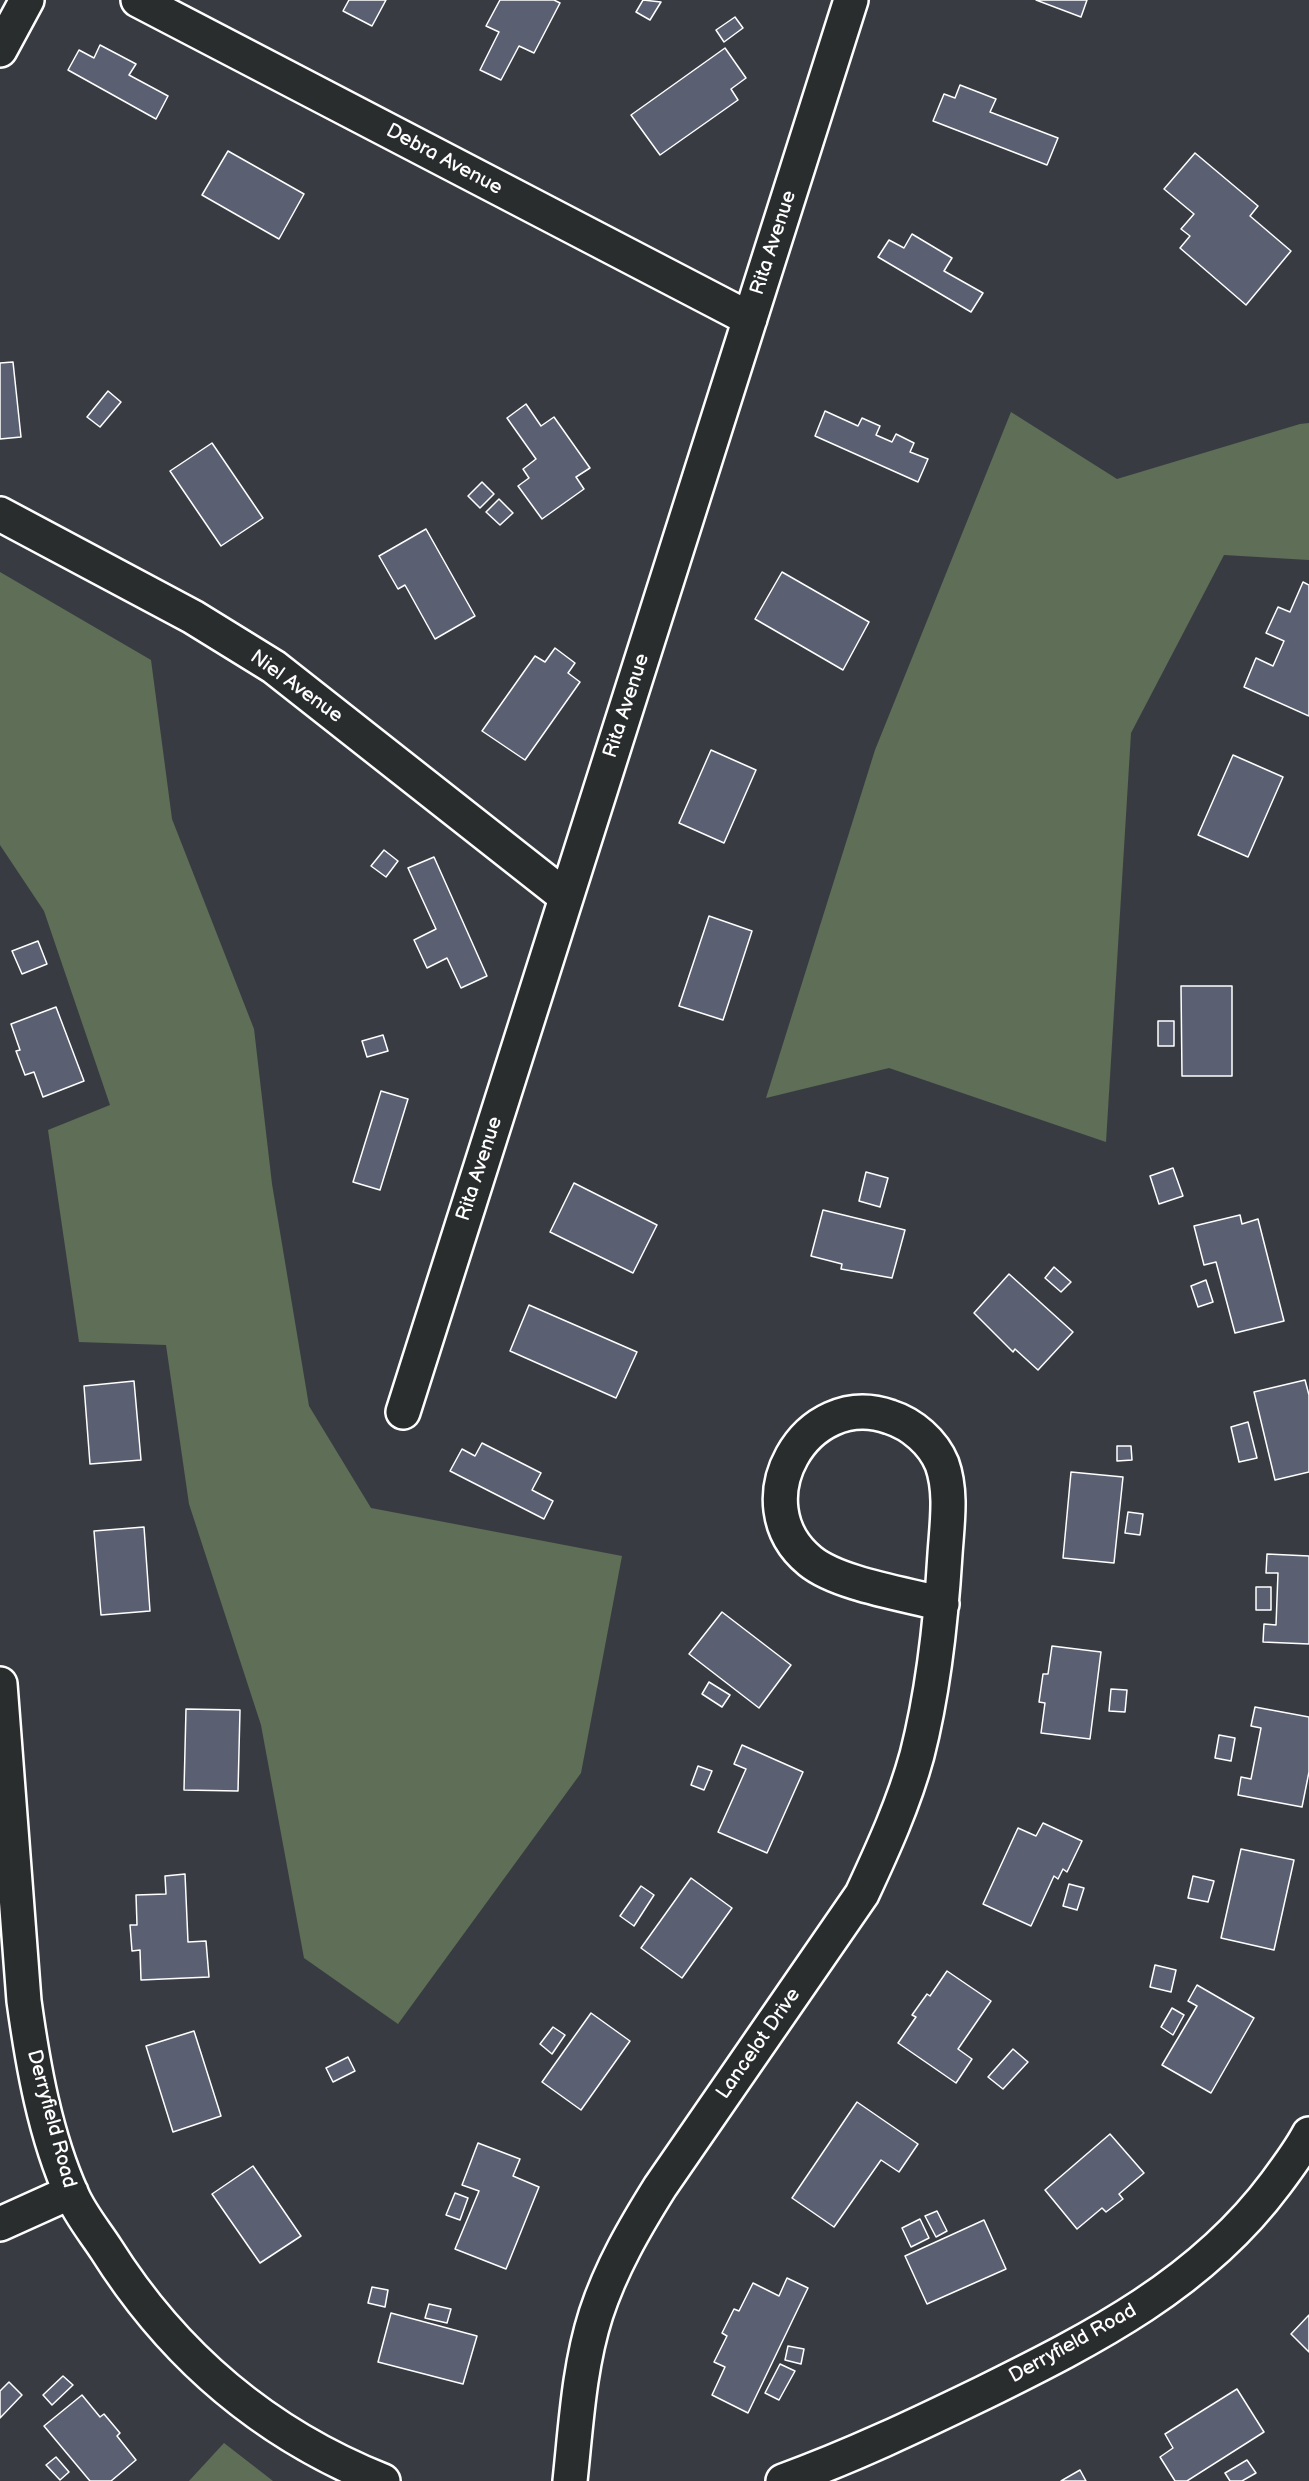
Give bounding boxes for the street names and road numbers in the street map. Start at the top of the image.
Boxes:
street label: Debra Avenue [382,119,506,201]
street label: Rita Avenue [746,188,802,298]
street label: Niel Avenue [245,645,347,729]
street label: Rita Avenue [599,651,655,761]
street label: Rita Avenue [452,1114,508,1224]
street label: Lancelot Drive [712,1984,806,2104]
street label: Derryfield Road [21,2047,81,2191]
street label: Derryfield Road [1005,2299,1141,2389]

